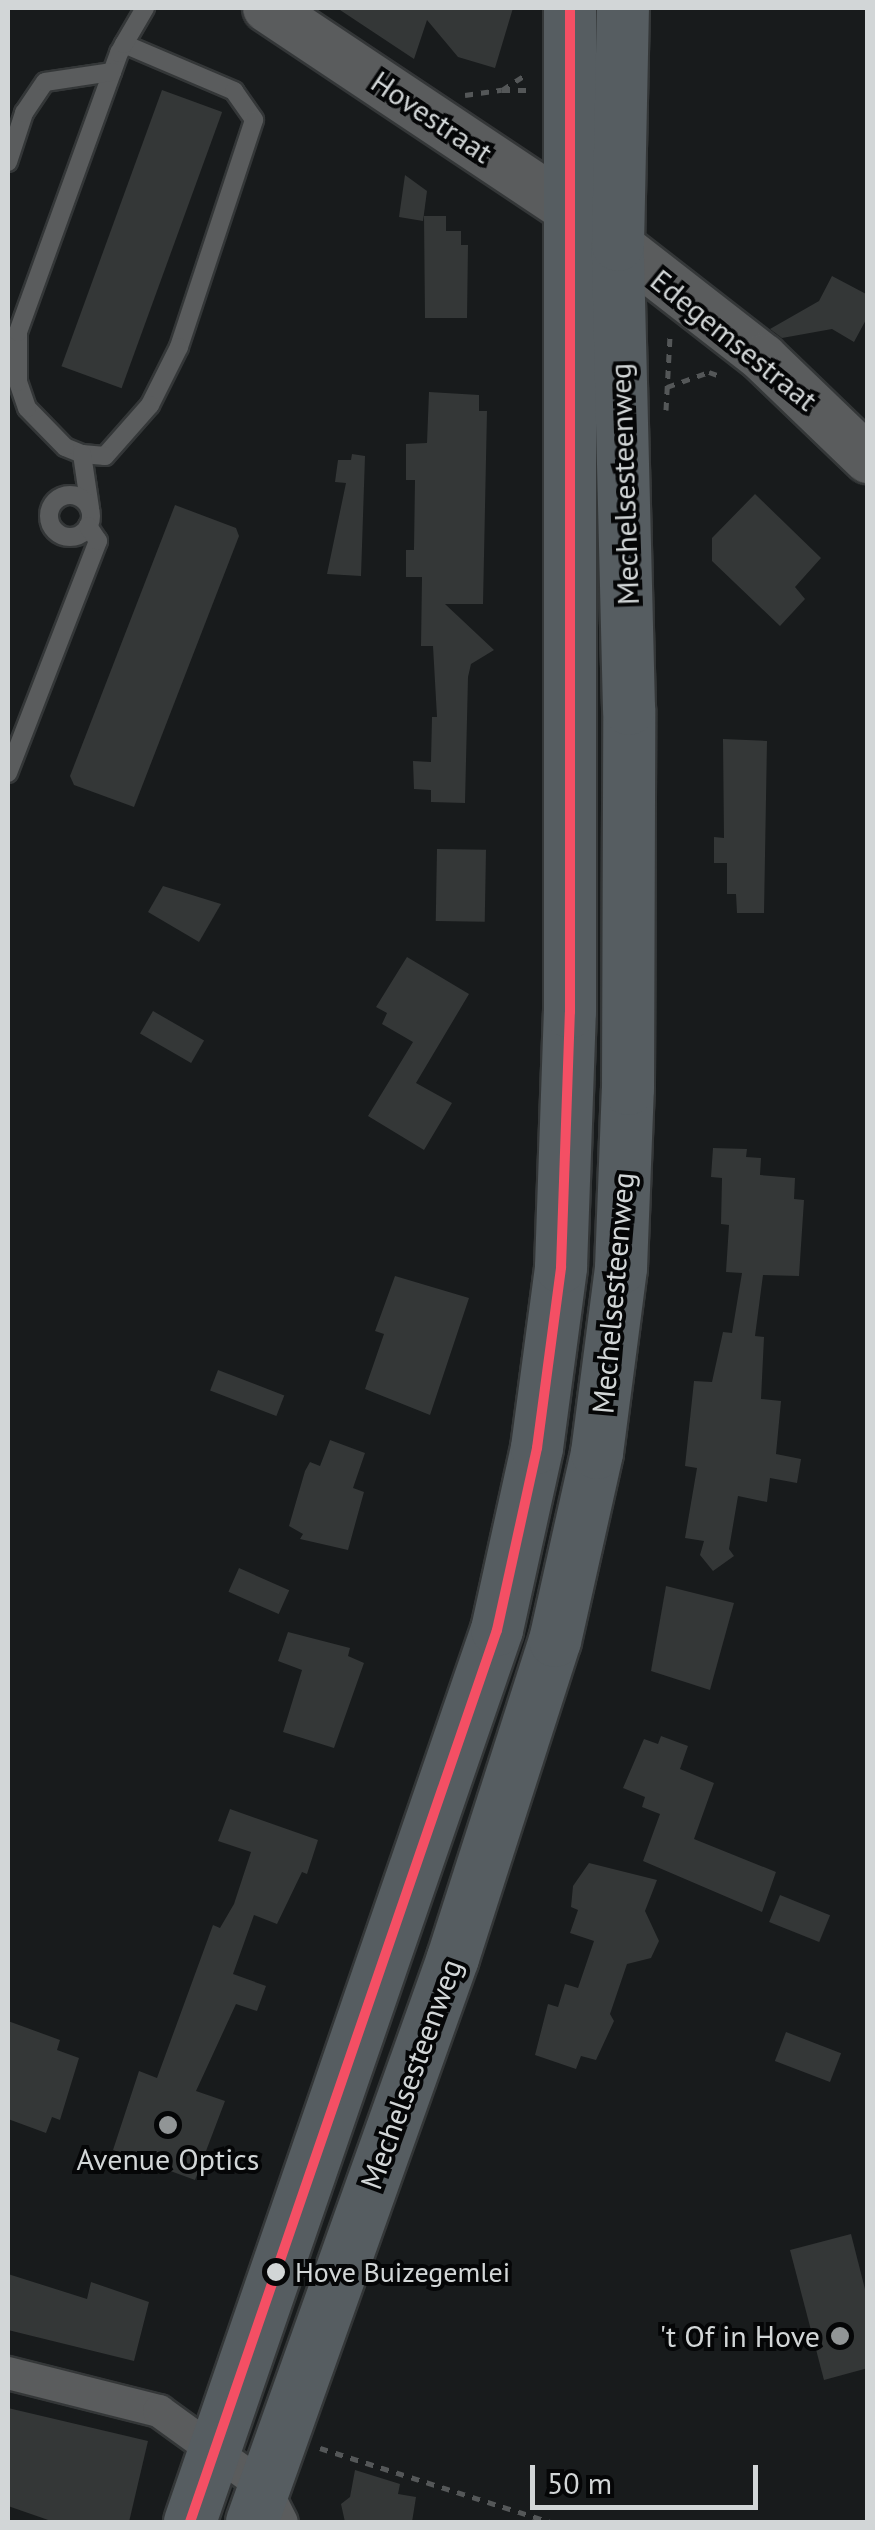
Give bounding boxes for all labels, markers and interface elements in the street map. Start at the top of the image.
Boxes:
street label: Hovestraat [365,63,499,171]
street label: Edegemsestraat [644,262,824,418]
street label: Mechelsesteenweg [602,362,646,606]
street label: Mechelsesteenweg [585,1171,641,1415]
street label: Mechelsesteenweg [353,1954,469,2194]
marker: Avenue Optics [157,2114,179,2136]
place label: Avenue Optics [77,2141,259,2177]
place label: Hove Buizegemlei [295,2255,510,2289]
marker: Hove Buizegemlei [266,2262,286,2282]
place label: 't Of in Hove [659,2318,820,2354]
marker: 't Of in Hove [829,2325,851,2347]
scale bar [535,2445,762,2507]
text: 50 m [547,2463,612,2502]

